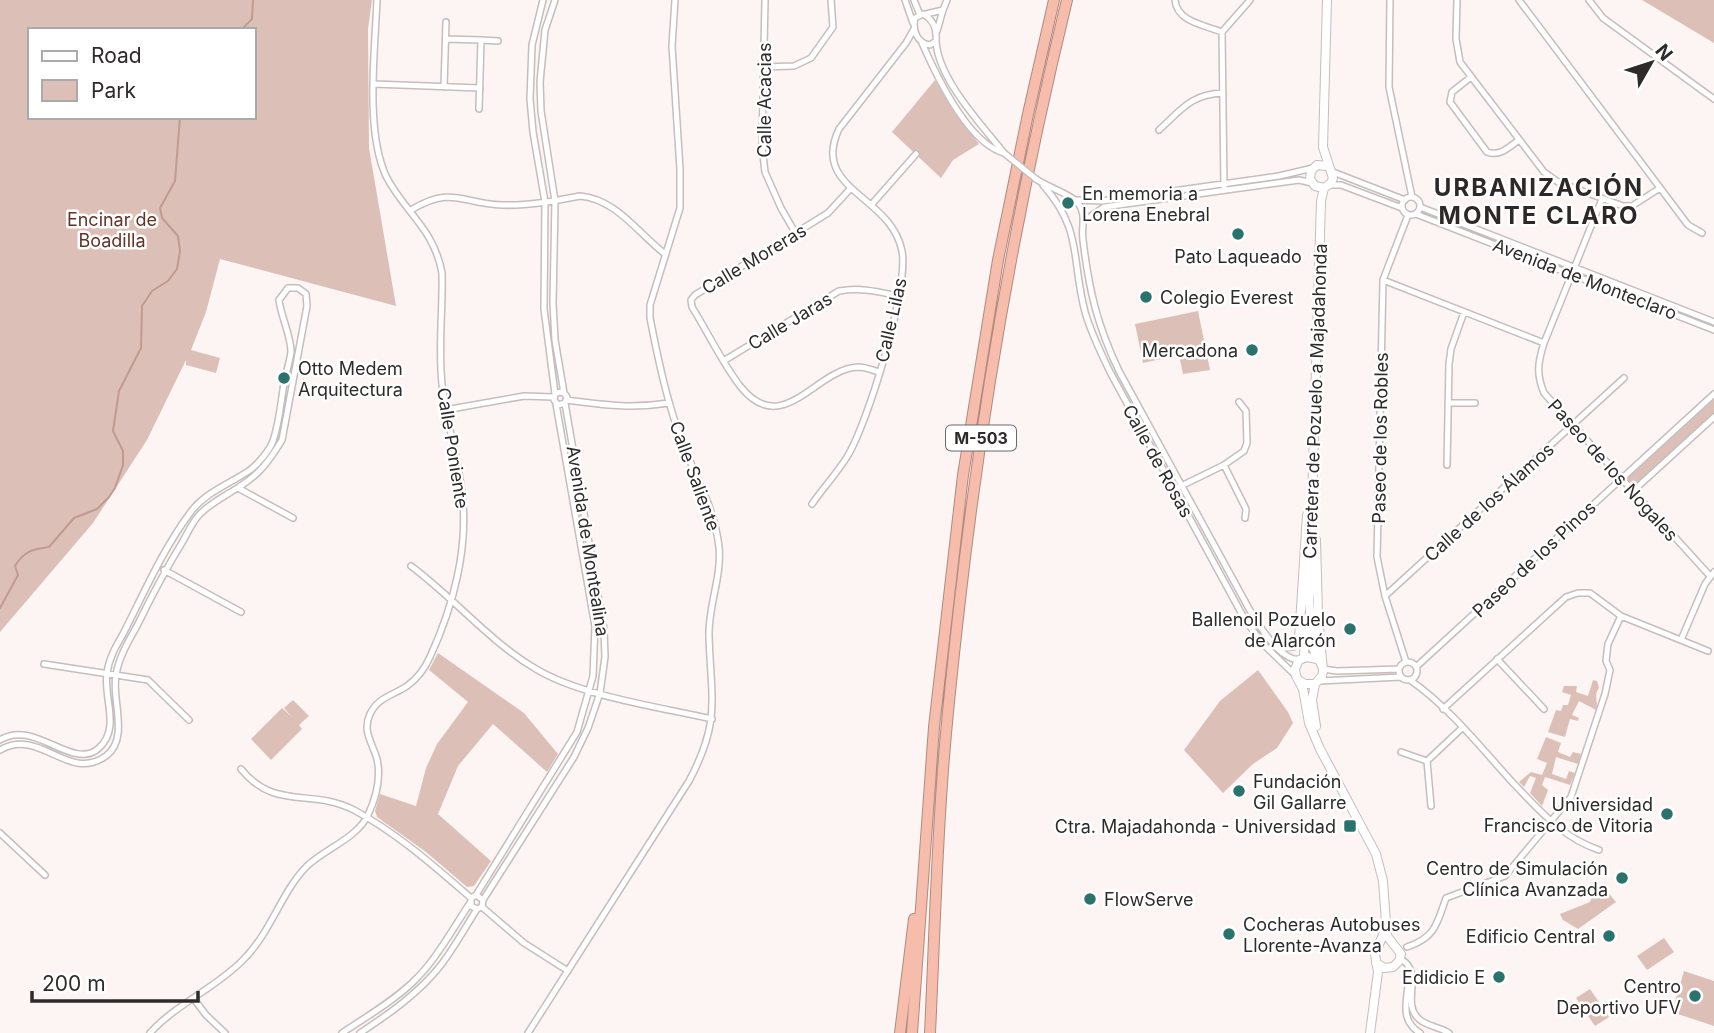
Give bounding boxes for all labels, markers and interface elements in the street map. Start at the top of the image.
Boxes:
legend [28,28,256,119]
north arrow [1616,28,1686,98]
text: N [1650,40,1677,65]
text: Road [91,43,142,68]
street label: Calle Acacias [754,43,775,157]
text: Park [91,78,136,103]
district label: URBANIZACIÓN MONTE CLARO [1434,173,1644,230]
place label: En memoria a Lorena Enebral [1082,183,1210,225]
marker: En memoria a Lorena Enebral [1060,195,1076,211]
park label: Encinar de Boadilla [67,209,157,251]
street label: Calle Moreras [698,220,810,298]
marker: Pato Laqueado [1230,226,1246,242]
street label: Avenida de Monteclaro [1490,234,1680,324]
street label: Carretera de Pozuelo a Majadahonda [1299,243,1331,559]
place label: Pato Laqueado [1174,246,1302,267]
street label: Calle Lilas [871,276,911,364]
place label: Colegio Everest [1160,287,1294,308]
street label: Calle Jaras [744,288,836,354]
marker: Colegio Everest [1138,289,1154,305]
place label: Mercadona [1142,340,1238,361]
marker: Mercadona [1244,342,1260,358]
street label: Paseo de los Robles [1368,352,1392,524]
place label: Otto Medem Arquitectura [298,358,403,400]
marker: Otto Medem Arquitectura [276,370,292,386]
street label: Calle Poniente [433,386,473,510]
street label: Paseo de los Nogales [1544,395,1682,545]
street label: Calle de Rosas [1118,401,1198,521]
street label: Calle Saliente [665,418,725,534]
road number: M-503 [946,426,1016,450]
street label: Calle de los Álamos [1419,438,1558,566]
street label: Avenida de Montealina [563,444,613,638]
street label: Paseo de los Pinos [1468,497,1600,621]
place label: Ballenoil Pozuelo de Alarcón [1192,609,1336,651]
marker: Ballenoil Pozuelo de Alarcón [1342,621,1358,637]
place label: Fundación Gil Gallarre [1253,771,1347,813]
marker: Fundación Gil Gallarre [1231,783,1247,799]
place label: Universidad Francisco de Vitoria [1484,794,1653,836]
marker: Universidad Francisco de Vitoria [1659,806,1675,822]
place label: Ctra. Majadahonda - Universidad [1055,816,1336,837]
marker: Ctra. Majadahonda - Universidad [1342,818,1358,834]
place label: Centro de Simulación Clínica Avanzada [1426,858,1608,900]
marker: Centro de Simulación Clínica Avanzada [1614,870,1630,886]
place label: FlowServe [1104,889,1194,910]
marker: FlowServe [1082,891,1098,907]
place label: Cocheras Autobuses Llorente-Avanza [1243,914,1421,956]
marker: Cocheras Autobuses Llorente-Avanza [1221,926,1237,942]
place label: Edificio Central [1466,926,1595,947]
marker: Edificio Central [1601,928,1617,944]
scale bar [32,960,198,1004]
place label: Edidicio E [1402,967,1485,988]
marker: Edidicio E [1491,969,1507,985]
text: 200 m [42,971,106,996]
place label: Centro Deportivo UFV [1556,976,1681,1018]
marker: Centro Deportivo UFV [1687,988,1703,1004]

